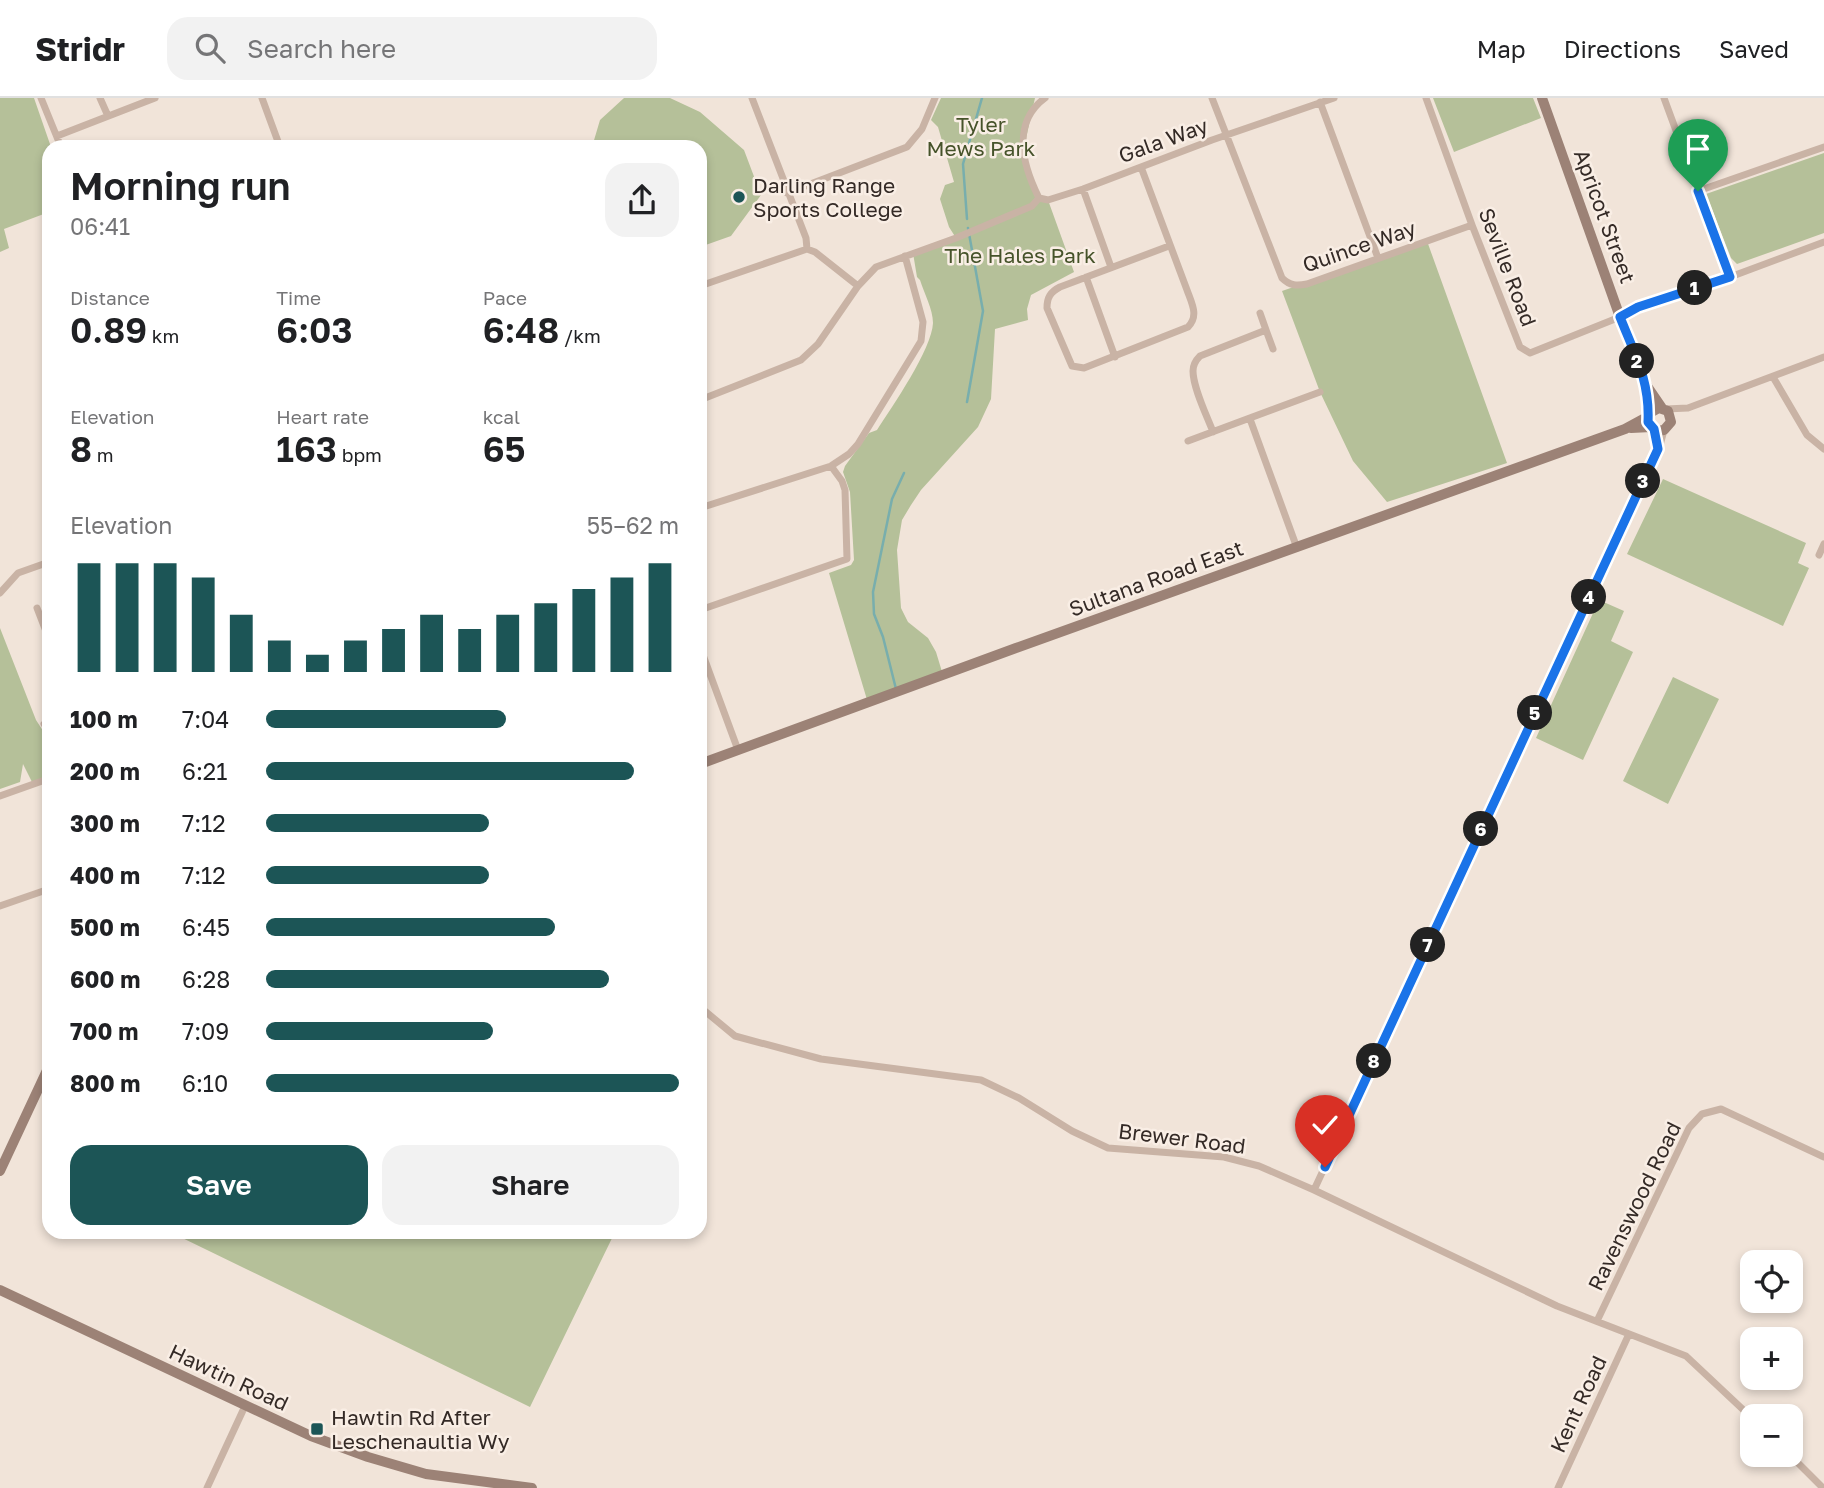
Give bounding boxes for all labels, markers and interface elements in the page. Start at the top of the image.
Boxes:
search box [167,17,657,80]
text: Stridr [35,29,125,68]
icon: search [191,29,229,67]
text: Search here [247,33,396,64]
text: Map [1477,34,1526,63]
text: Directions [1564,34,1681,63]
text: Saved [1719,34,1789,63]
park label: Tyler Mews Park [927,111,1036,161]
street label: Gala Way [1115,112,1211,168]
pin [1668,119,1728,191]
icon: arrive [1679,130,1717,168]
street label: Apricot Street [1569,145,1641,287]
text: Morning run [70,163,291,208]
button: share [605,163,679,237]
place label: Darling Range Sports College [753,172,903,222]
marker: Darling Range Sports College [731,189,747,205]
street label: Seville Road [1474,204,1542,330]
text: 06:41 [70,212,130,240]
street label: Quince Way [1299,214,1419,278]
park label: The Hales Park [944,242,1096,268]
pin: 1 [1678,270,1712,306]
text: 1 [1690,276,1699,299]
text: Distance [70,286,150,309]
text: Time [276,286,321,309]
text: Pace [483,286,527,309]
text: 0.89 [70,309,147,351]
text: 6:03 [276,309,353,351]
text: 6:48 [483,309,559,351]
text: km [147,324,179,347]
text: /km [559,324,601,347]
pin: 2 [1620,344,1654,378]
text: 2 [1631,349,1642,372]
text: Elevation [70,405,155,428]
text: Heart rate [276,405,369,428]
text: kcal [483,405,520,428]
text: 8 [70,428,92,470]
text: 163 [276,428,337,470]
text: 65 [483,428,525,470]
text: m [92,443,114,466]
text: bpm [337,443,382,466]
pin: 3 [1626,464,1660,498]
text: 3 [1637,469,1648,492]
text: Elevation [70,511,172,539]
text: 55–62 m [587,511,679,539]
street label: Sultana Road East [1065,534,1247,622]
pin: 4 [1572,580,1606,614]
text: 4 [1583,585,1594,608]
pin: 5 [1518,696,1552,730]
text: 5 [1529,701,1540,724]
text: 100 m [70,705,138,733]
text: 7:04 [182,705,229,733]
text: 200 m [70,757,140,785]
text: 6:21 [182,757,227,785]
text: 300 m [70,809,140,837]
text: 7:12 [182,809,226,837]
pin: 6 [1464,812,1498,846]
text: 6 [1474,817,1487,840]
text: 400 m [70,861,140,889]
text: 7:12 [182,861,226,889]
text: 500 m [70,913,140,941]
text: 6:45 [182,913,230,941]
pin: 7 [1410,928,1446,962]
text: 7 [1422,933,1433,956]
text: 600 m [70,965,140,993]
text: 6:28 [182,965,230,993]
text: 700 m [70,1017,138,1045]
text: 7:09 [182,1017,229,1045]
pin: 8 [1356,1044,1392,1079]
text: 8 [1367,1049,1380,1072]
text: 800 m [70,1069,141,1097]
text: 6:10 [182,1069,228,1097]
pin [1295,1095,1355,1167]
icon: check [1306,1106,1344,1144]
street label: Brewer Road [1117,1117,1247,1159]
street label: Ravenswood Road [1582,1117,1686,1295]
button: Save [70,1145,368,1225]
button: Share [382,1145,679,1225]
map controls [1740,1250,1803,1467]
button: locate [1740,1250,1803,1313]
button: + [1740,1327,1803,1390]
street label: Hawtin Road [165,1338,293,1416]
street label: Kent Road [1544,1351,1612,1457]
place label: Hawtin Rd After Leschenaultia Wy [331,1404,510,1454]
button: − [1740,1404,1803,1467]
marker: Hawtin Rd After Leschenaultia Wy [309,1421,325,1437]

